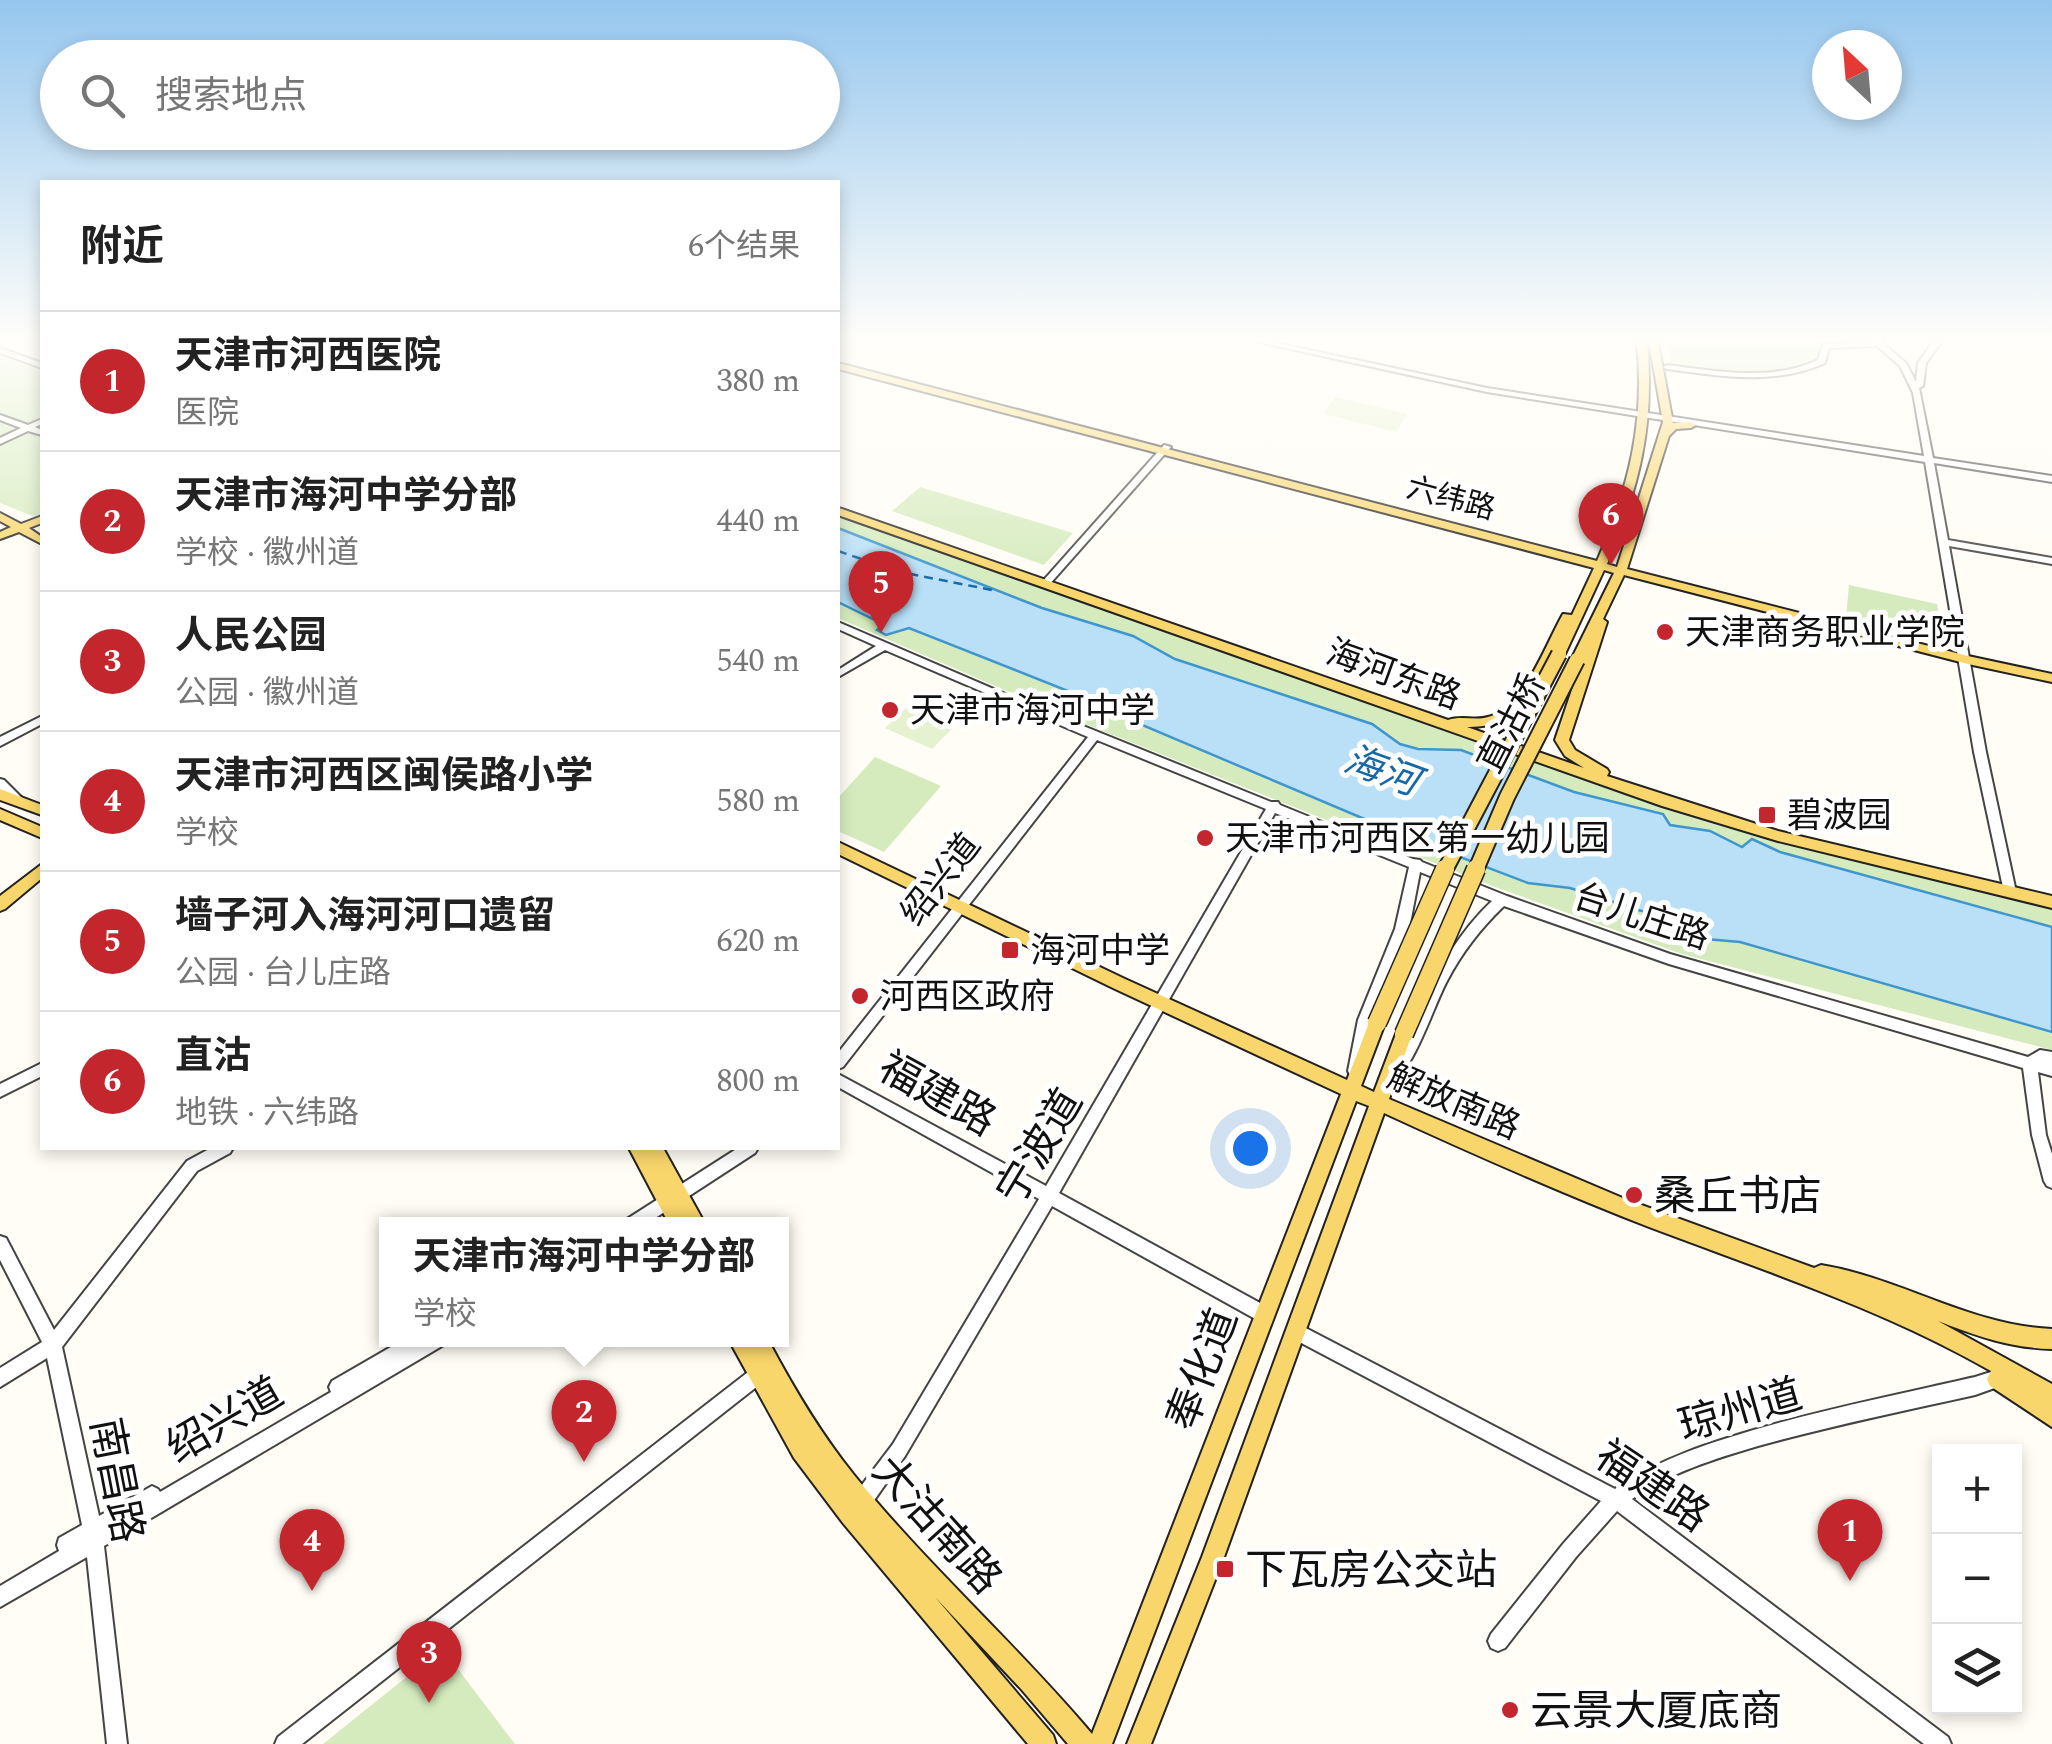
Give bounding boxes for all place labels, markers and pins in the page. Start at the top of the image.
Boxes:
pin: 6 [1578,482,1644,565]
pin: 5 [848,550,914,633]
place label: 天津商务职业学院 [1685,607,1965,660]
marker: 天津商务职业学院 [1654,621,1676,643]
place label: 天津市海河中学 [910,685,1155,738]
marker: 天津市海河中学 [879,699,901,721]
place label: 碧波园 [1787,790,1892,843]
marker: 碧波园 [1756,804,1778,826]
place label: 天津市河西区第一幼儿园 [1225,813,1610,866]
marker: 天津市河西区第一幼儿园 [1194,827,1216,849]
place label: 海河中学 [1030,925,1170,978]
marker: 海河中学 [999,939,1021,961]
place label: 河西区政府 [880,971,1055,1024]
marker: 河西区政府 [849,985,871,1007]
place label: 桑丘书店 [1654,1166,1822,1229]
marker: 桑丘书店 [1623,1184,1645,1206]
pin: 2 [552,1380,616,1462]
pin: 1 [1818,1498,1882,1581]
pin: 4 [280,1508,344,1591]
place label: 下瓦房公交站 [1245,1540,1497,1603]
marker: 下瓦房公交站 [1214,1558,1236,1580]
pin: 3 [396,1620,462,1703]
place label: 云景大厦底商 [1530,1681,1782,1744]
marker: 云景大厦底商 [1499,1699,1521,1721]

